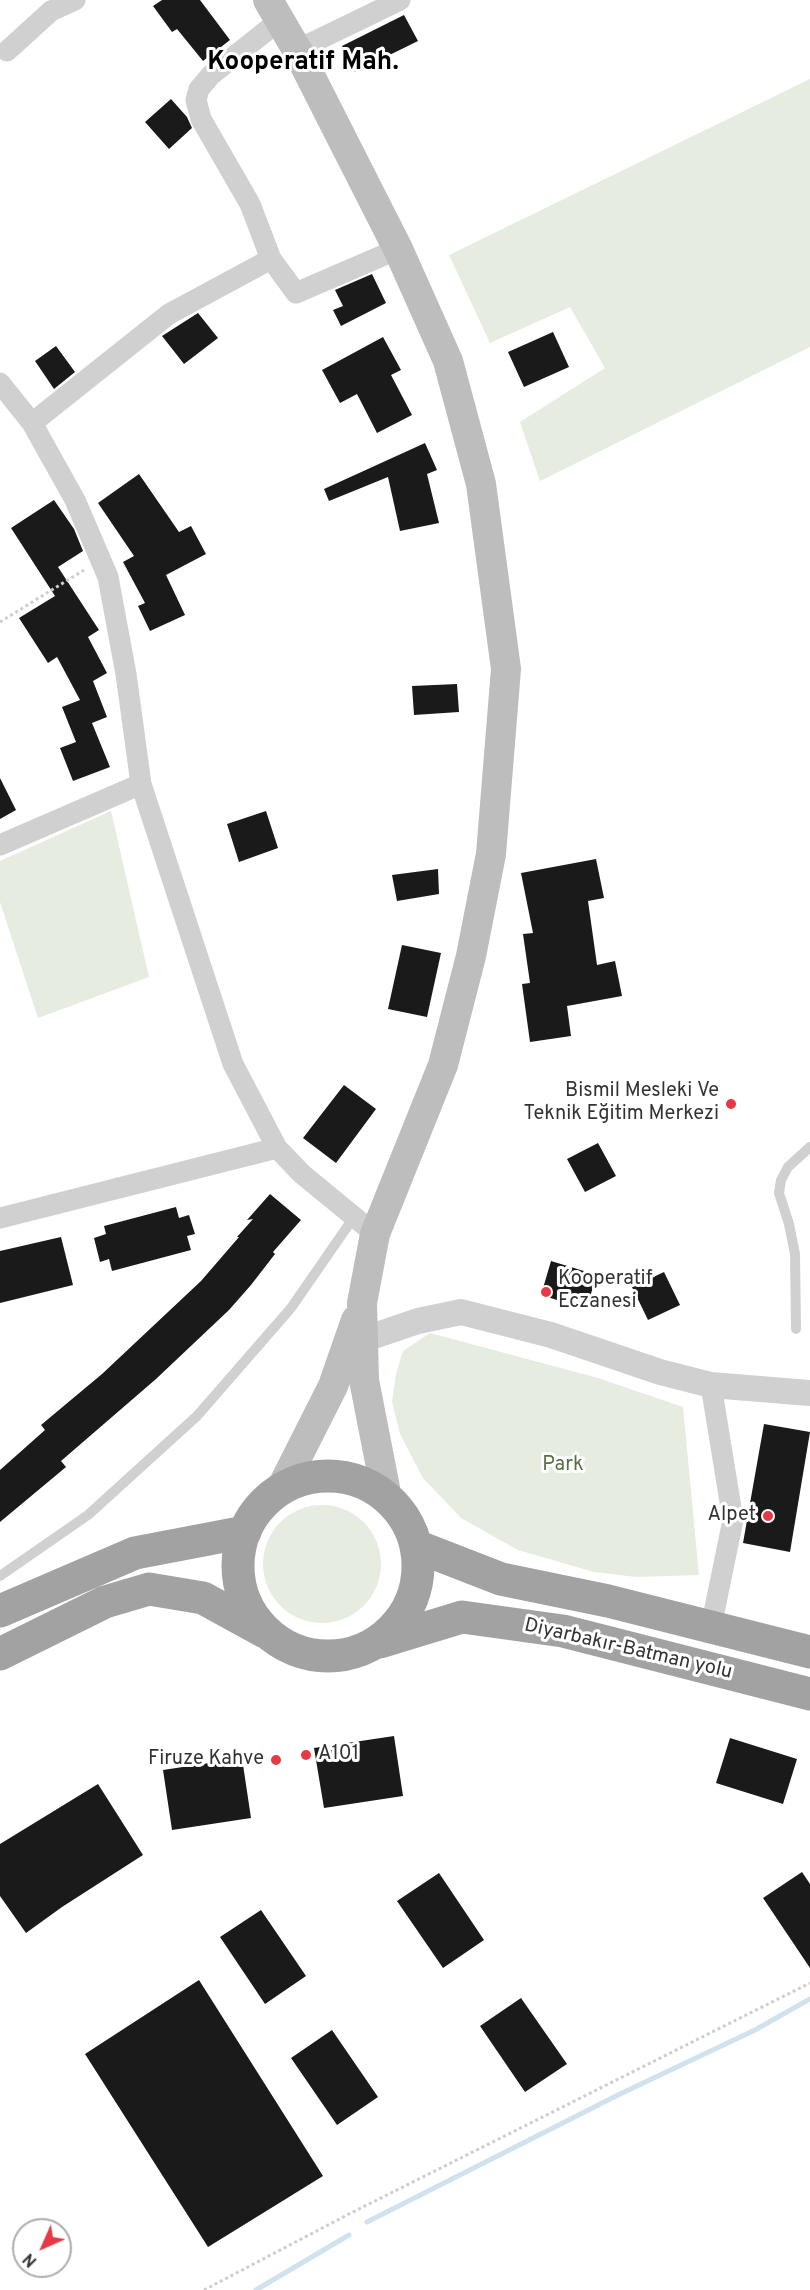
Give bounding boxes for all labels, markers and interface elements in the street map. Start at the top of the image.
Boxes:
district label: Kooperatif Mah. [207,48,399,80]
place label: Bismil Mesleki Ve Teknik Eğitim Merkezi [524,1080,719,1127]
marker: Bismil Mesleki Ve Teknik Eğitim Merkezi [724,1097,738,1111]
place label: Kooperatif Eczanesi [558,1268,652,1315]
marker: Kooperatif Eczanesi [539,1285,553,1299]
park label: Park [542,1454,584,1478]
place label: Alpet [707,1504,756,1528]
marker: Alpet [761,1509,775,1523]
street label: Diyarbakır-Batman yolu [522,1614,734,1686]
place label: A101 [318,1743,359,1767]
place label: Firuze Kahve [148,1748,264,1772]
marker: A101 [299,1748,313,1762]
marker: Firuze Kahve [269,1753,283,1767]
north arrow [12,2218,72,2278]
text: N [20,2248,42,2270]

